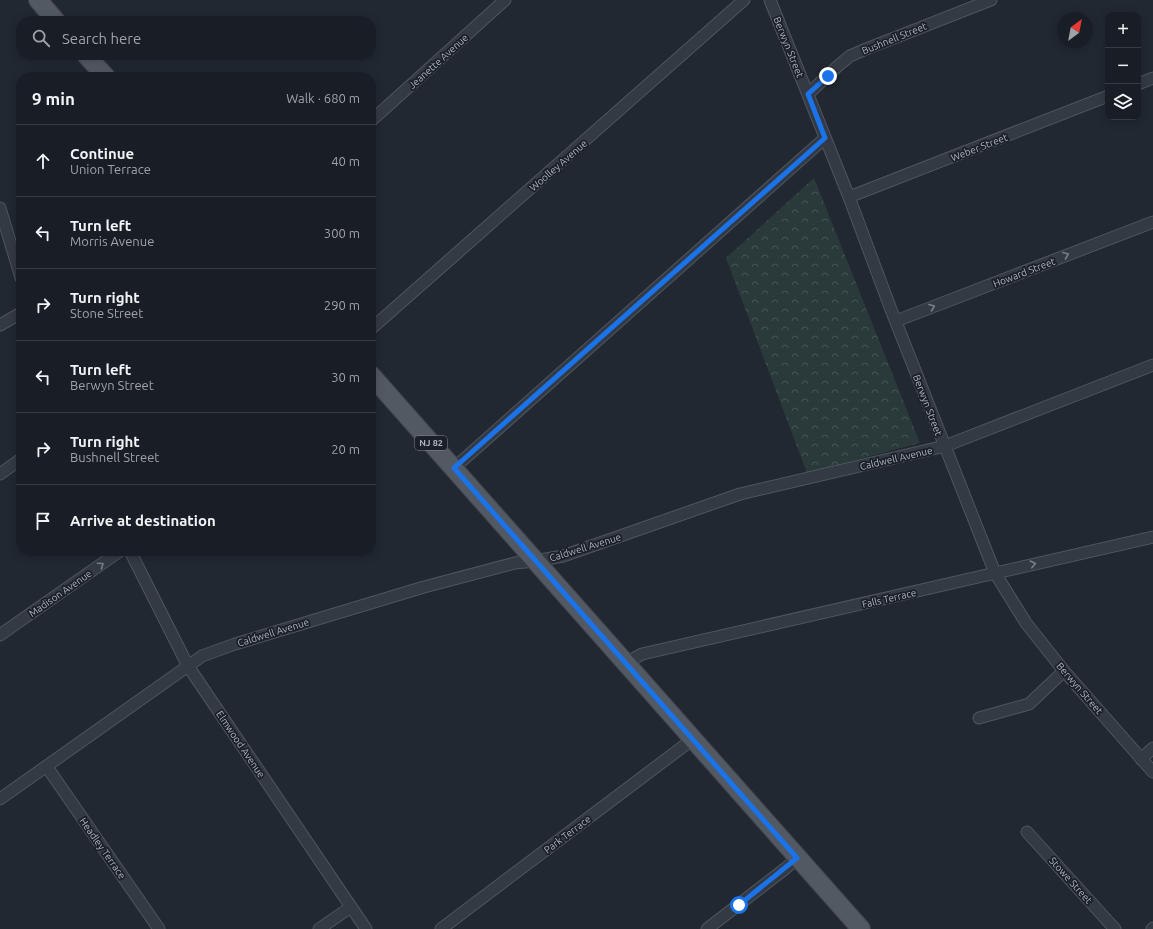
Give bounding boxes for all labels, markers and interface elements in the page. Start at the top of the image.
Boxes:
north arrow [1057,12,1093,48]
map controls [1105,12,1141,120]
button: + [1105,12,1141,48]
street label: Berwyn Street [771,15,806,79]
search box [16,16,376,60]
street label: Bushnell Street [860,20,928,56]
icon: search [30,27,52,49]
text: Search here [62,30,141,47]
street label: Jeanette Avenue [406,32,470,91]
button: − [1105,48,1141,84]
route end [819,67,837,85]
button: layers [1105,84,1141,120]
text: 9 min [32,89,75,108]
text: Walk · 680 m [286,91,360,105]
street label: Weber Street [949,132,1009,163]
street label: Woolley Avenue [527,137,589,193]
text: Continue [70,145,134,162]
icon: ahead [32,150,54,172]
text: 40 m [331,154,360,168]
text: Union Terrace [70,162,151,176]
text: Turn left [70,217,131,234]
icon: left [32,222,54,244]
text: 300 m [324,226,360,240]
text: Morris Avenue [70,234,154,248]
one-way arrow [1063,252,1070,260]
street label: Howard Street [992,256,1057,289]
text: Turn right [70,289,140,306]
icon: right [32,294,54,316]
text: 290 m [324,298,360,312]
one-way arrow [928,304,935,312]
text: Stone Street [70,306,143,320]
text: Turn left [70,361,131,378]
icon: left [32,366,54,388]
text: 30 m [331,370,360,384]
street label: Berwyn Street [911,373,944,437]
text: Berwyn Street [70,378,154,392]
text: Turn right [70,433,140,450]
road number: NJ 82 [415,436,447,450]
icon: right [32,438,54,460]
text: 20 m [331,442,360,456]
street label: Caldwell Avenue [859,445,934,472]
text: Bushnell Street [70,450,159,464]
icon: arrive [32,510,54,532]
text: Arrive at destination [70,512,216,529]
street label: Caldwell Avenue [548,531,622,564]
one-way arrow [1030,561,1036,569]
one-way arrow [96,563,103,570]
street label: Madison Avenue [27,568,94,619]
street label: Falls Terrace [861,587,917,610]
street label: Caldwell Avenue [236,616,310,649]
street label: Berwyn Street [1054,660,1105,716]
street label: Elmwood Avenue [214,709,267,780]
street label: Park Terrace [542,813,593,856]
street label: Headley Terrace [77,816,128,881]
street label: Stowe Street [1047,855,1094,906]
route start [730,896,748,914]

